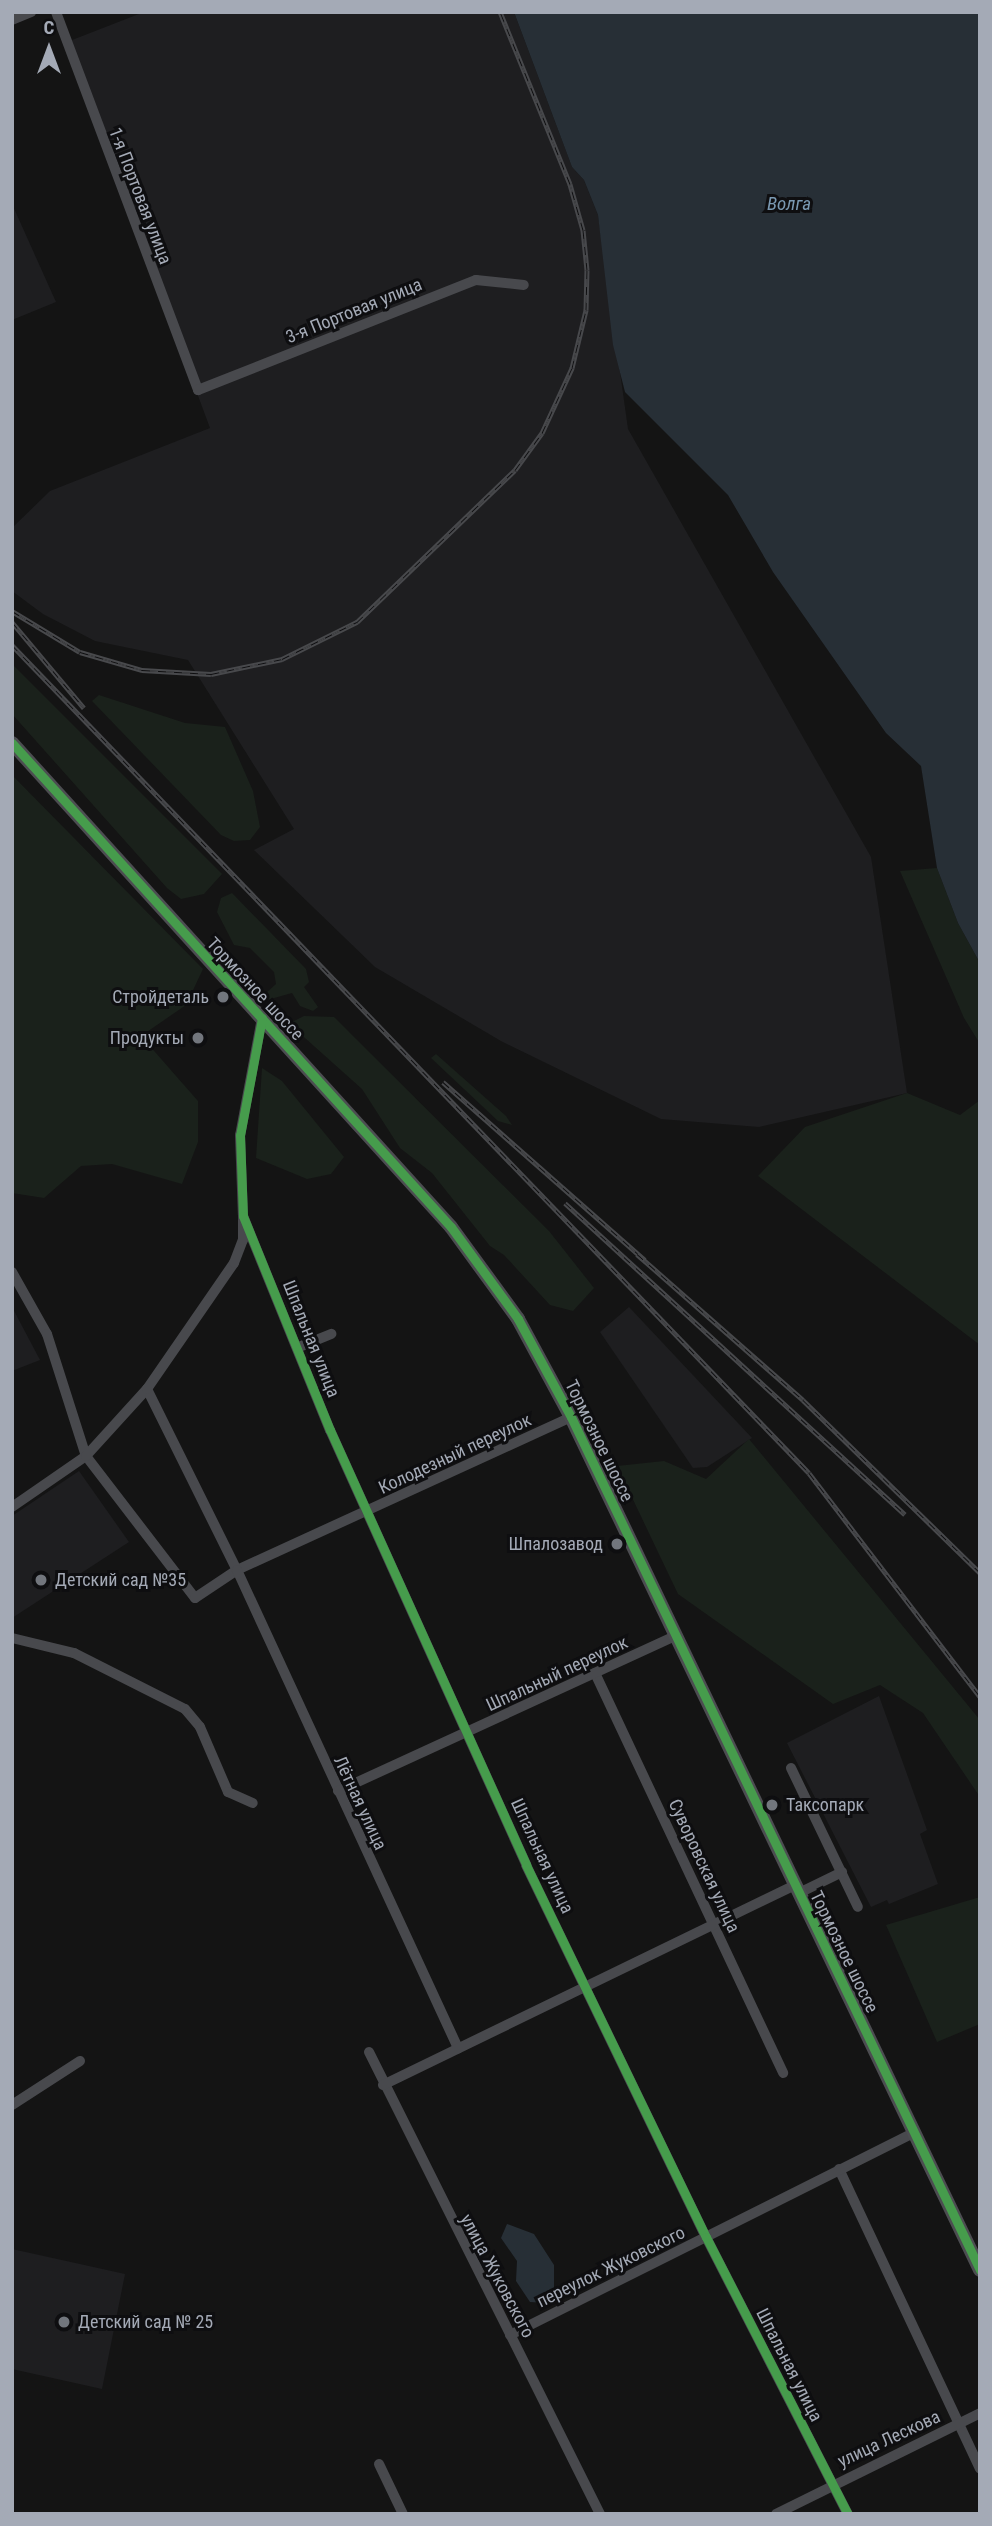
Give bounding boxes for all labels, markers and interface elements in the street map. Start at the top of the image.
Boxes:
north arrow [14,14,84,84]
text: С [44,16,54,39]
street label: 1-я Портовая улица [104,124,176,268]
water label: Волга [767,193,811,215]
street label: 3-я Портовая улица [283,274,425,348]
street label: Тормозное шоссе [202,933,308,1045]
place label: Стройдеталь [112,986,209,1008]
marker: Стройдеталь [215,989,231,1005]
place label: Продукты [110,1027,184,1049]
marker: Продукты [190,1030,206,1046]
street label: Шпальная улица [278,1277,344,1401]
street label: Тормозное шоссе [560,1377,638,1505]
street label: Колодезный переулок [375,1409,535,1499]
place label: Шпалозавод [509,1533,603,1555]
marker: Шпалозавод [609,1536,625,1552]
place label: Детский сад №35 [55,1569,186,1591]
marker: Детский сад №35 [33,1572,49,1588]
street label: Шпальный переулок [483,1632,631,1716]
street label: Лётная улица [329,1753,391,1853]
place label: Таксопарк [786,1794,864,1816]
street label: Шпальная улица [506,1795,578,1917]
street label: Суворовская улица [664,1796,744,1936]
marker: Таксопарк [764,1797,780,1813]
street label: Тормозное шоссе [805,1888,883,2016]
street label: улица Жуковского [455,2210,539,2342]
street label: переулок Жуковского [533,2222,689,2312]
street label: Шпальная улица [751,2305,827,2425]
place label: Детский сад № 25 [78,2311,213,2333]
marker: Детский сад № 25 [56,2314,72,2330]
street label: улица Лескова [834,2406,944,2472]

